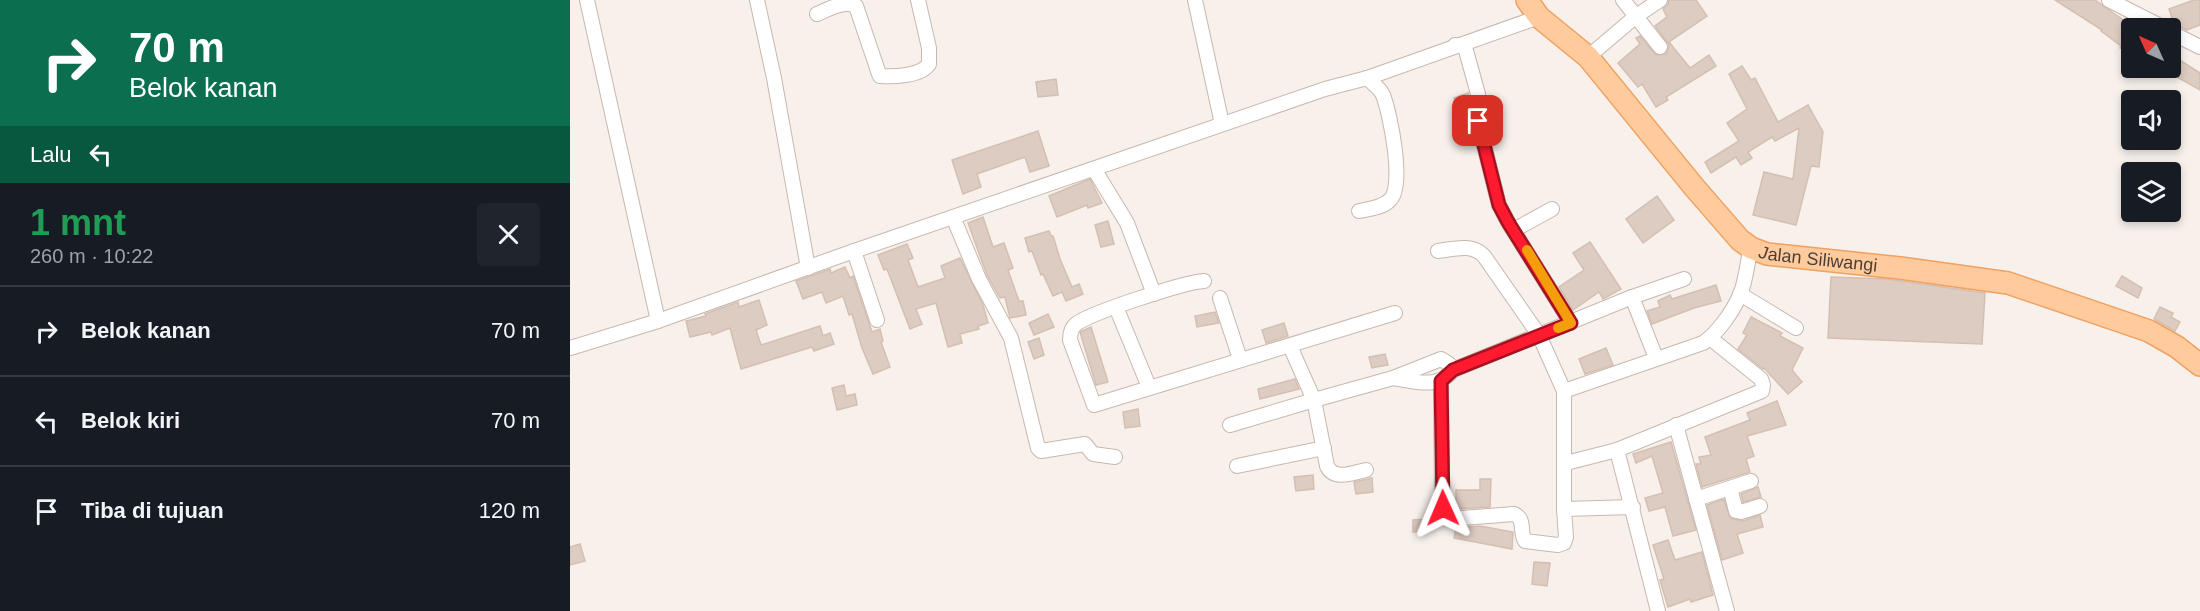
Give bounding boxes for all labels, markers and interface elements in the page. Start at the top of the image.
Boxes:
north arrow [2121,18,2181,78]
map controls [2121,18,2181,222]
icon: right [30,24,108,102]
text: 70 m [129,24,225,71]
text: Belok kanan [129,73,278,103]
button: sound [2121,90,2181,150]
pin [1452,95,1503,146]
icon: arrive [1461,104,1494,137]
icon: left [84,138,117,171]
text: Lalu [30,142,72,167]
button: layers [2121,162,2181,222]
text: 1 mnt [30,202,126,243]
button: close [477,203,540,266]
street label: Jalan Siliwangi [1756,242,1878,276]
text: 260 m · 10:22 [30,245,153,267]
icon: right [30,315,63,348]
text: Belok kanan [81,318,211,343]
text: 70 m [491,318,540,343]
icon: left [30,405,63,438]
text: Belok kiri [81,408,180,433]
text: 70 m [491,408,540,433]
position arrow [1411,476,1475,540]
icon: arrive [30,495,63,528]
text: Tiba di tujuan [81,498,224,523]
text: 120 m [479,498,540,523]

